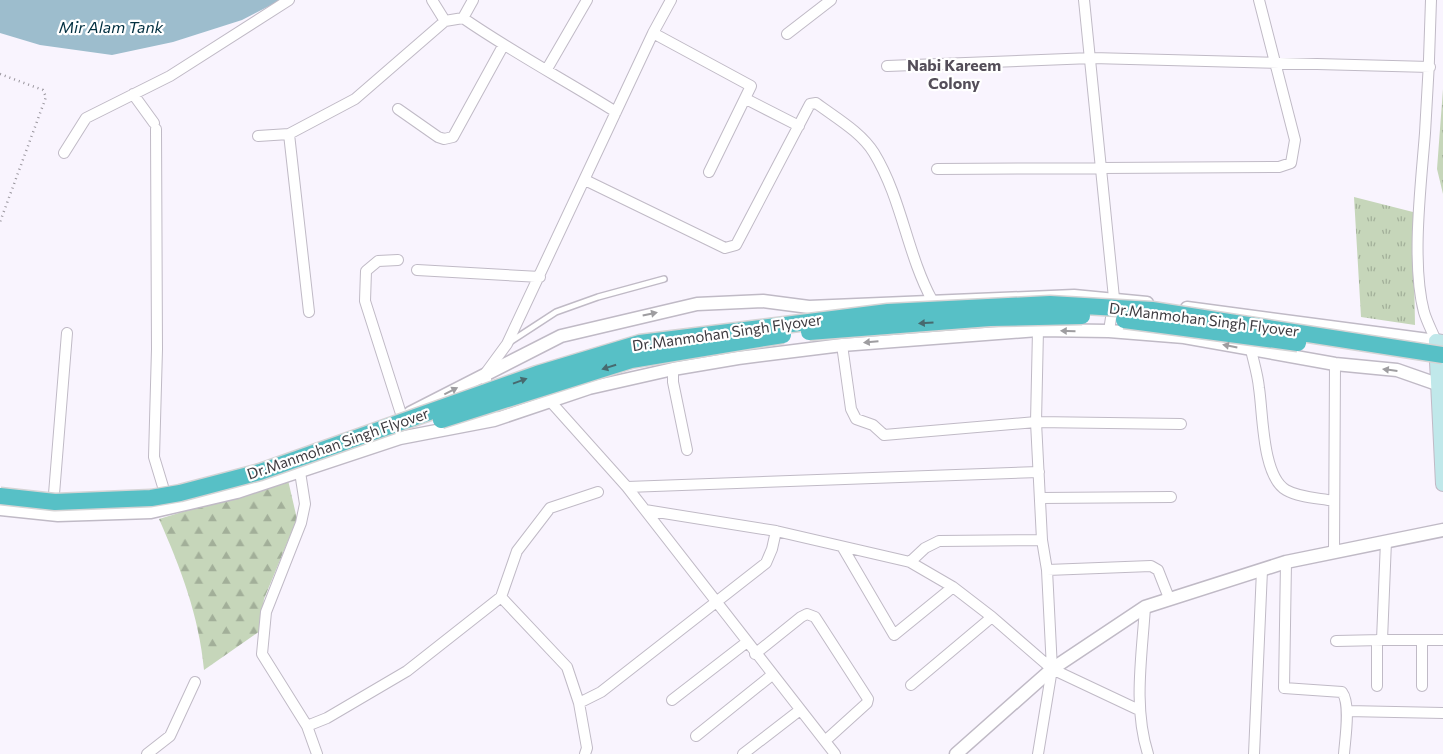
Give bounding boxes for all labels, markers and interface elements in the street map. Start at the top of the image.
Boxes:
water label: Mir Alam Tank [59,17,164,36]
district label: Nabi Kareem Colony [907,55,1001,92]
street label: Dr.Manmohan Singh Flyover [1108,298,1300,340]
street label: Dr.Manmohan Singh Flyover [631,310,823,354]
one-way arrow [643,310,658,318]
one-way arrow [917,319,933,327]
one-way arrow [1060,326,1076,334]
one-way arrow [863,339,879,347]
one-way arrow [1221,342,1237,350]
one-way arrow [602,363,617,371]
one-way arrow [1382,366,1398,374]
one-way arrow [512,377,527,384]
one-way arrow [444,387,458,395]
street label: Dr.Manmohan Singh Flyover [244,403,431,483]

